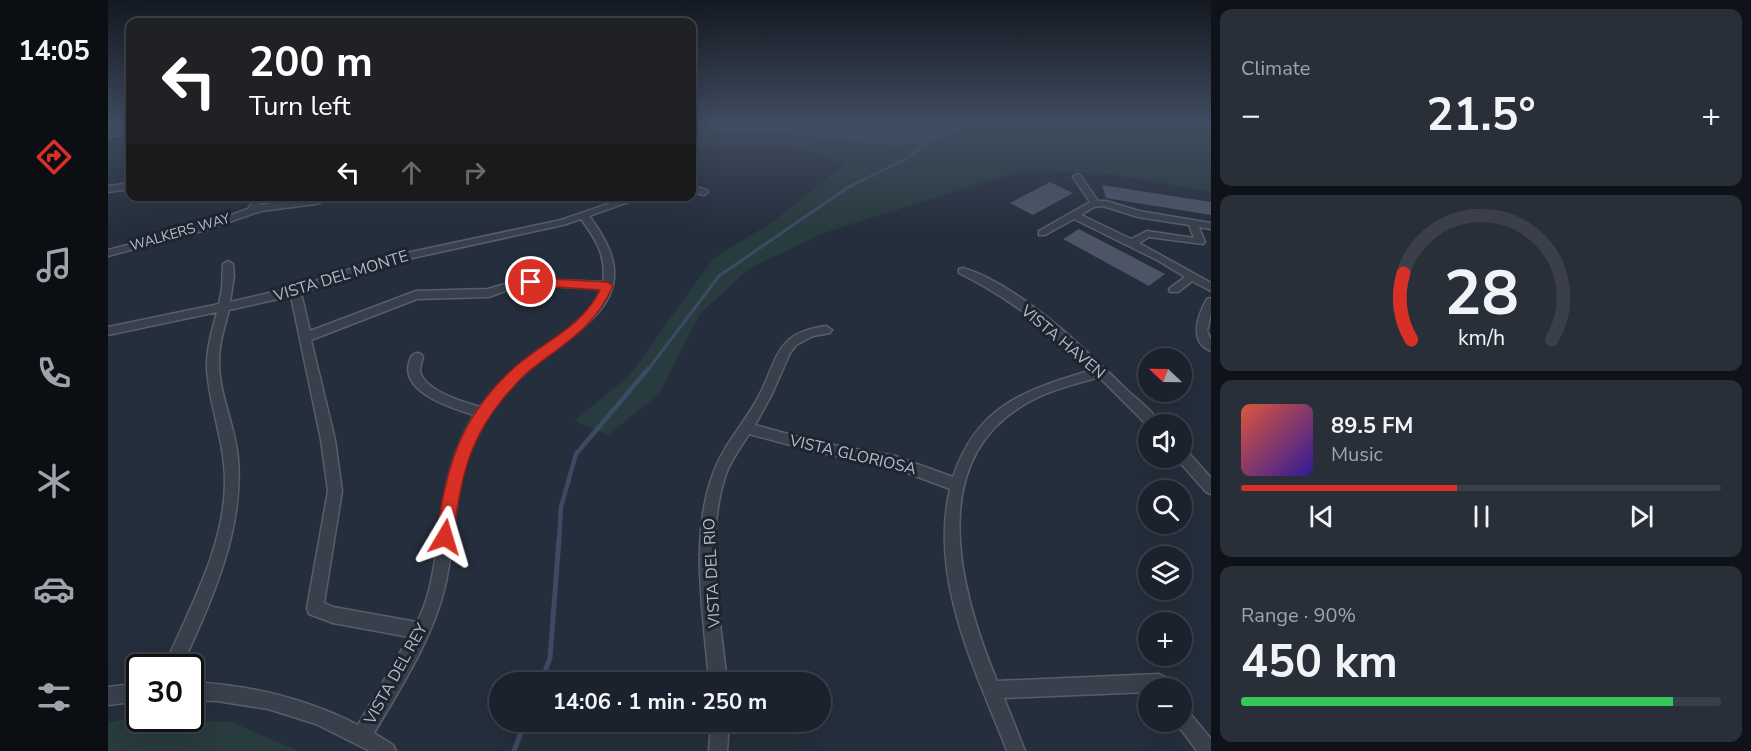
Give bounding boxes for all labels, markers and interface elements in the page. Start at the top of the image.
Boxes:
text: 14:05 [18,33,90,70]
text: 200 m [249,34,373,91]
icon: left [150,42,228,120]
text: Climate [1241,55,1310,82]
text: 21.5° [1426,85,1536,146]
text: Turn left [249,88,350,125]
text: − [1241,93,1261,138]
text: + [1701,93,1721,138]
icon: directions [33,136,75,178]
icon: left [332,156,365,189]
icon: ahead [395,156,428,189]
icon: right [458,156,491,189]
street label: WALKERS WAY [128,208,233,255]
icon: music [33,244,75,286]
street label: VISTA DEL MONTE [270,245,411,307]
text: 28 [1444,251,1518,336]
pin [505,256,556,307]
icon: arrive [514,265,547,298]
street label: VISTA HAVEN [1015,299,1110,384]
text: km/h [1457,323,1505,353]
north arrow [1138,348,1192,402]
map controls [1138,348,1192,732]
icon: phone [33,352,75,394]
text: 89.5 FM [1331,411,1413,441]
button: sound [1138,414,1192,468]
street label: VISTA GLORIOSA [786,429,919,480]
text: Music [1331,441,1383,468]
icon: climate [33,460,75,502]
button: search [1138,480,1192,534]
icon: previous [1305,500,1338,533]
icon: pause [1465,500,1498,533]
icon: next [1625,500,1658,533]
position arrow [413,505,477,569]
street label: VISTA DEL RIO [698,518,726,629]
button: layers [1138,546,1192,600]
icon: car [33,568,75,610]
text: Range · 90% [1241,602,1356,629]
button: + [1138,612,1192,666]
street label: VISTA DEL REY [359,619,433,729]
text: 450 km [1241,632,1398,693]
speed limit sign: 30 [126,654,204,732]
icon: filters [33,676,75,718]
button: − [1138,678,1192,732]
text: 14:06 · 1 min · 250 m [553,687,767,717]

